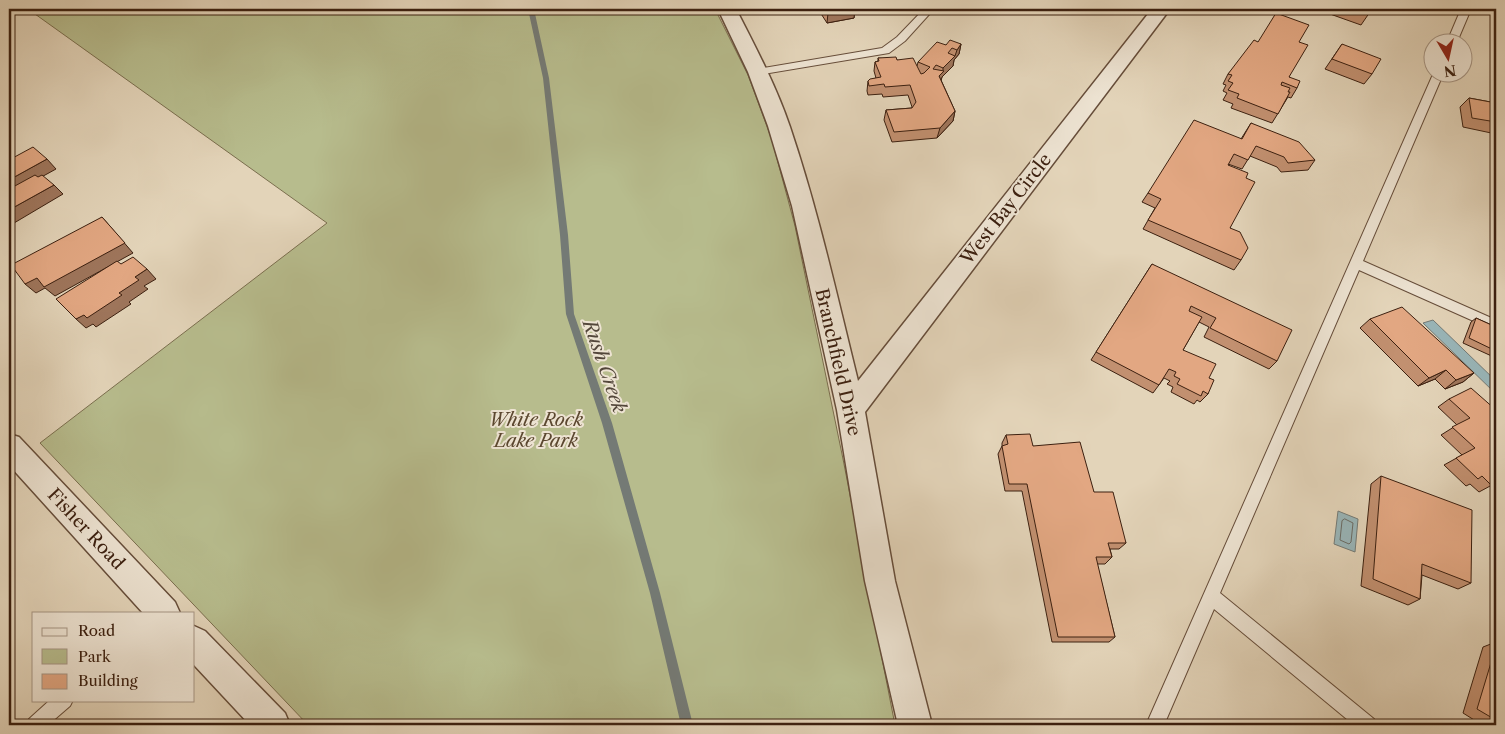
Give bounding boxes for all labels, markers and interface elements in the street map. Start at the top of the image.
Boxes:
north arrow [1422,32,1472,82]
text: N [1443,61,1457,81]
street label: West Bay Circle [955,149,1056,270]
street label: Branchfield Drive [810,286,866,438]
water label: Rush Creek [577,315,631,416]
park label: White Rock Lake Park [489,409,584,452]
street label: Fisher Road [43,484,129,574]
legend [32,612,195,702]
text: Road [78,621,115,640]
text: Park [78,647,112,666]
text: Building [78,671,138,690]

